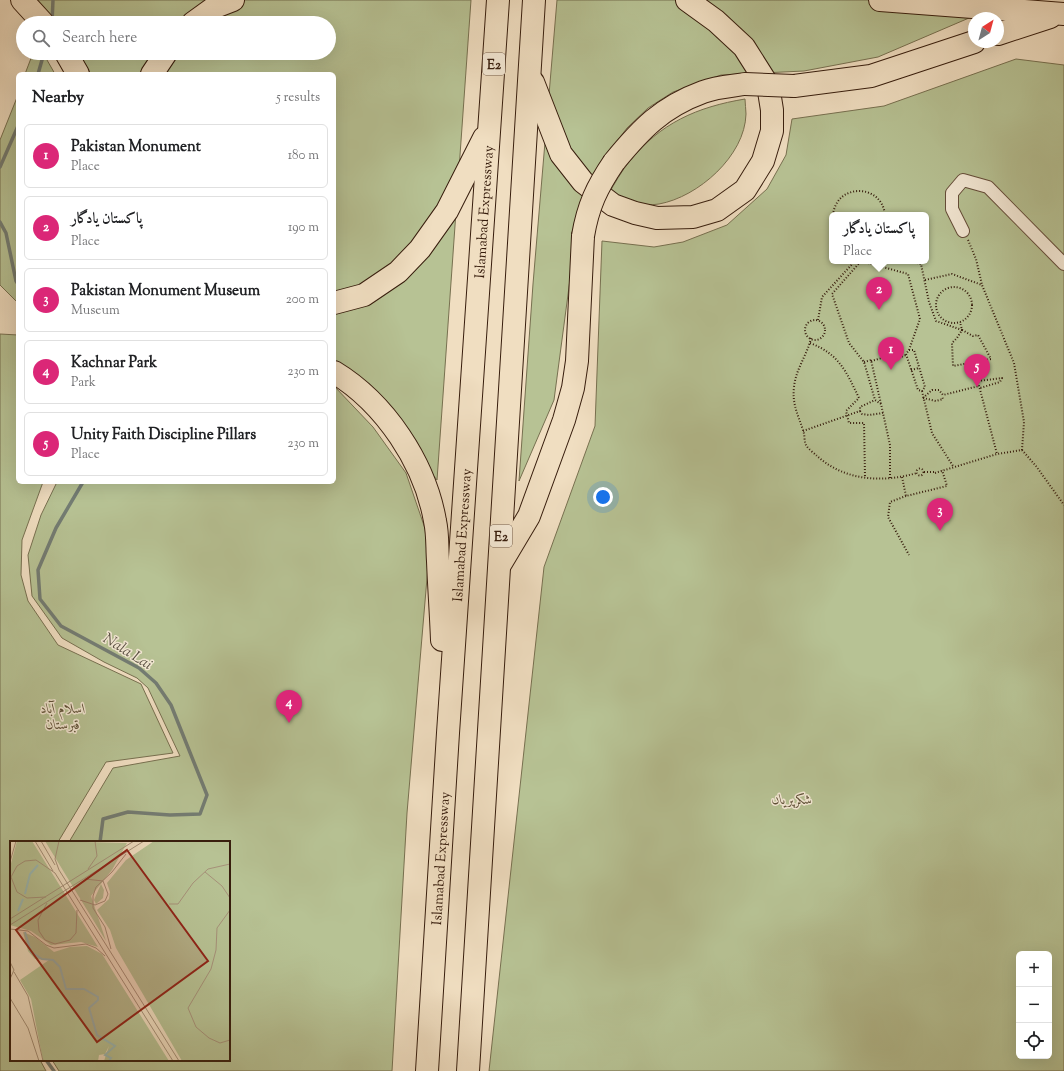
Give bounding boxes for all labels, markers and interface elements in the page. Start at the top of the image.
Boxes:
north arrow [968,12,1004,48]
search box [16,16,336,60]
icon: search [30,27,52,49]
text: Search here [62,28,137,49]
road number: E2 [483,53,505,75]
text: Nearby [32,86,84,110]
text: 5 results [276,89,320,107]
text: Pakistan Monument [71,137,201,158]
street label: Islamabad Expressway [471,145,500,279]
text: 1 [44,147,48,165]
text: 180 m [288,147,319,165]
text: Place [71,158,100,176]
text: پاکستان یادگار [71,209,142,230]
popup [829,212,929,264]
text: 2 [43,219,49,237]
text: 190 m [288,219,319,237]
text: پاکستان یادگار [843,219,915,240]
text: Place [71,233,100,251]
text: Place [843,243,872,261]
pin: 2 [866,277,892,310]
text: Pakistan Monument Museum [71,281,260,302]
text: 3 [43,291,49,309]
text: 200 m [286,291,319,309]
text: Museum [71,302,120,320]
pin: 1 [878,337,904,370]
text: Kachnar Park [71,353,157,374]
pin: 5 [964,354,990,387]
text: 4 [43,363,49,381]
text: 230 m [287,363,319,381]
text: Park [71,374,96,392]
text: Unity Faith Discipline Pillars [71,425,256,446]
text: 5 [44,435,48,453]
text: 230 m [287,435,319,453]
text: Place [71,446,100,464]
street label: Islamabad Expressway [449,468,478,603]
your location [593,487,613,507]
pin: 3 [927,498,953,531]
road number: E2 [490,525,512,547]
water label: Nala Lai [99,629,156,676]
pin: 4 [276,690,302,723]
park label: اسلام آباد قبرستان [40,700,86,736]
street label: Islamabad Expressway [428,791,456,926]
park label: شکرپریاں [772,791,812,811]
inset map [10,841,230,1061]
map controls [1016,951,1052,1059]
button: + [1016,951,1052,987]
button: − [1016,987,1052,1023]
button: locate [1016,1023,1052,1059]

